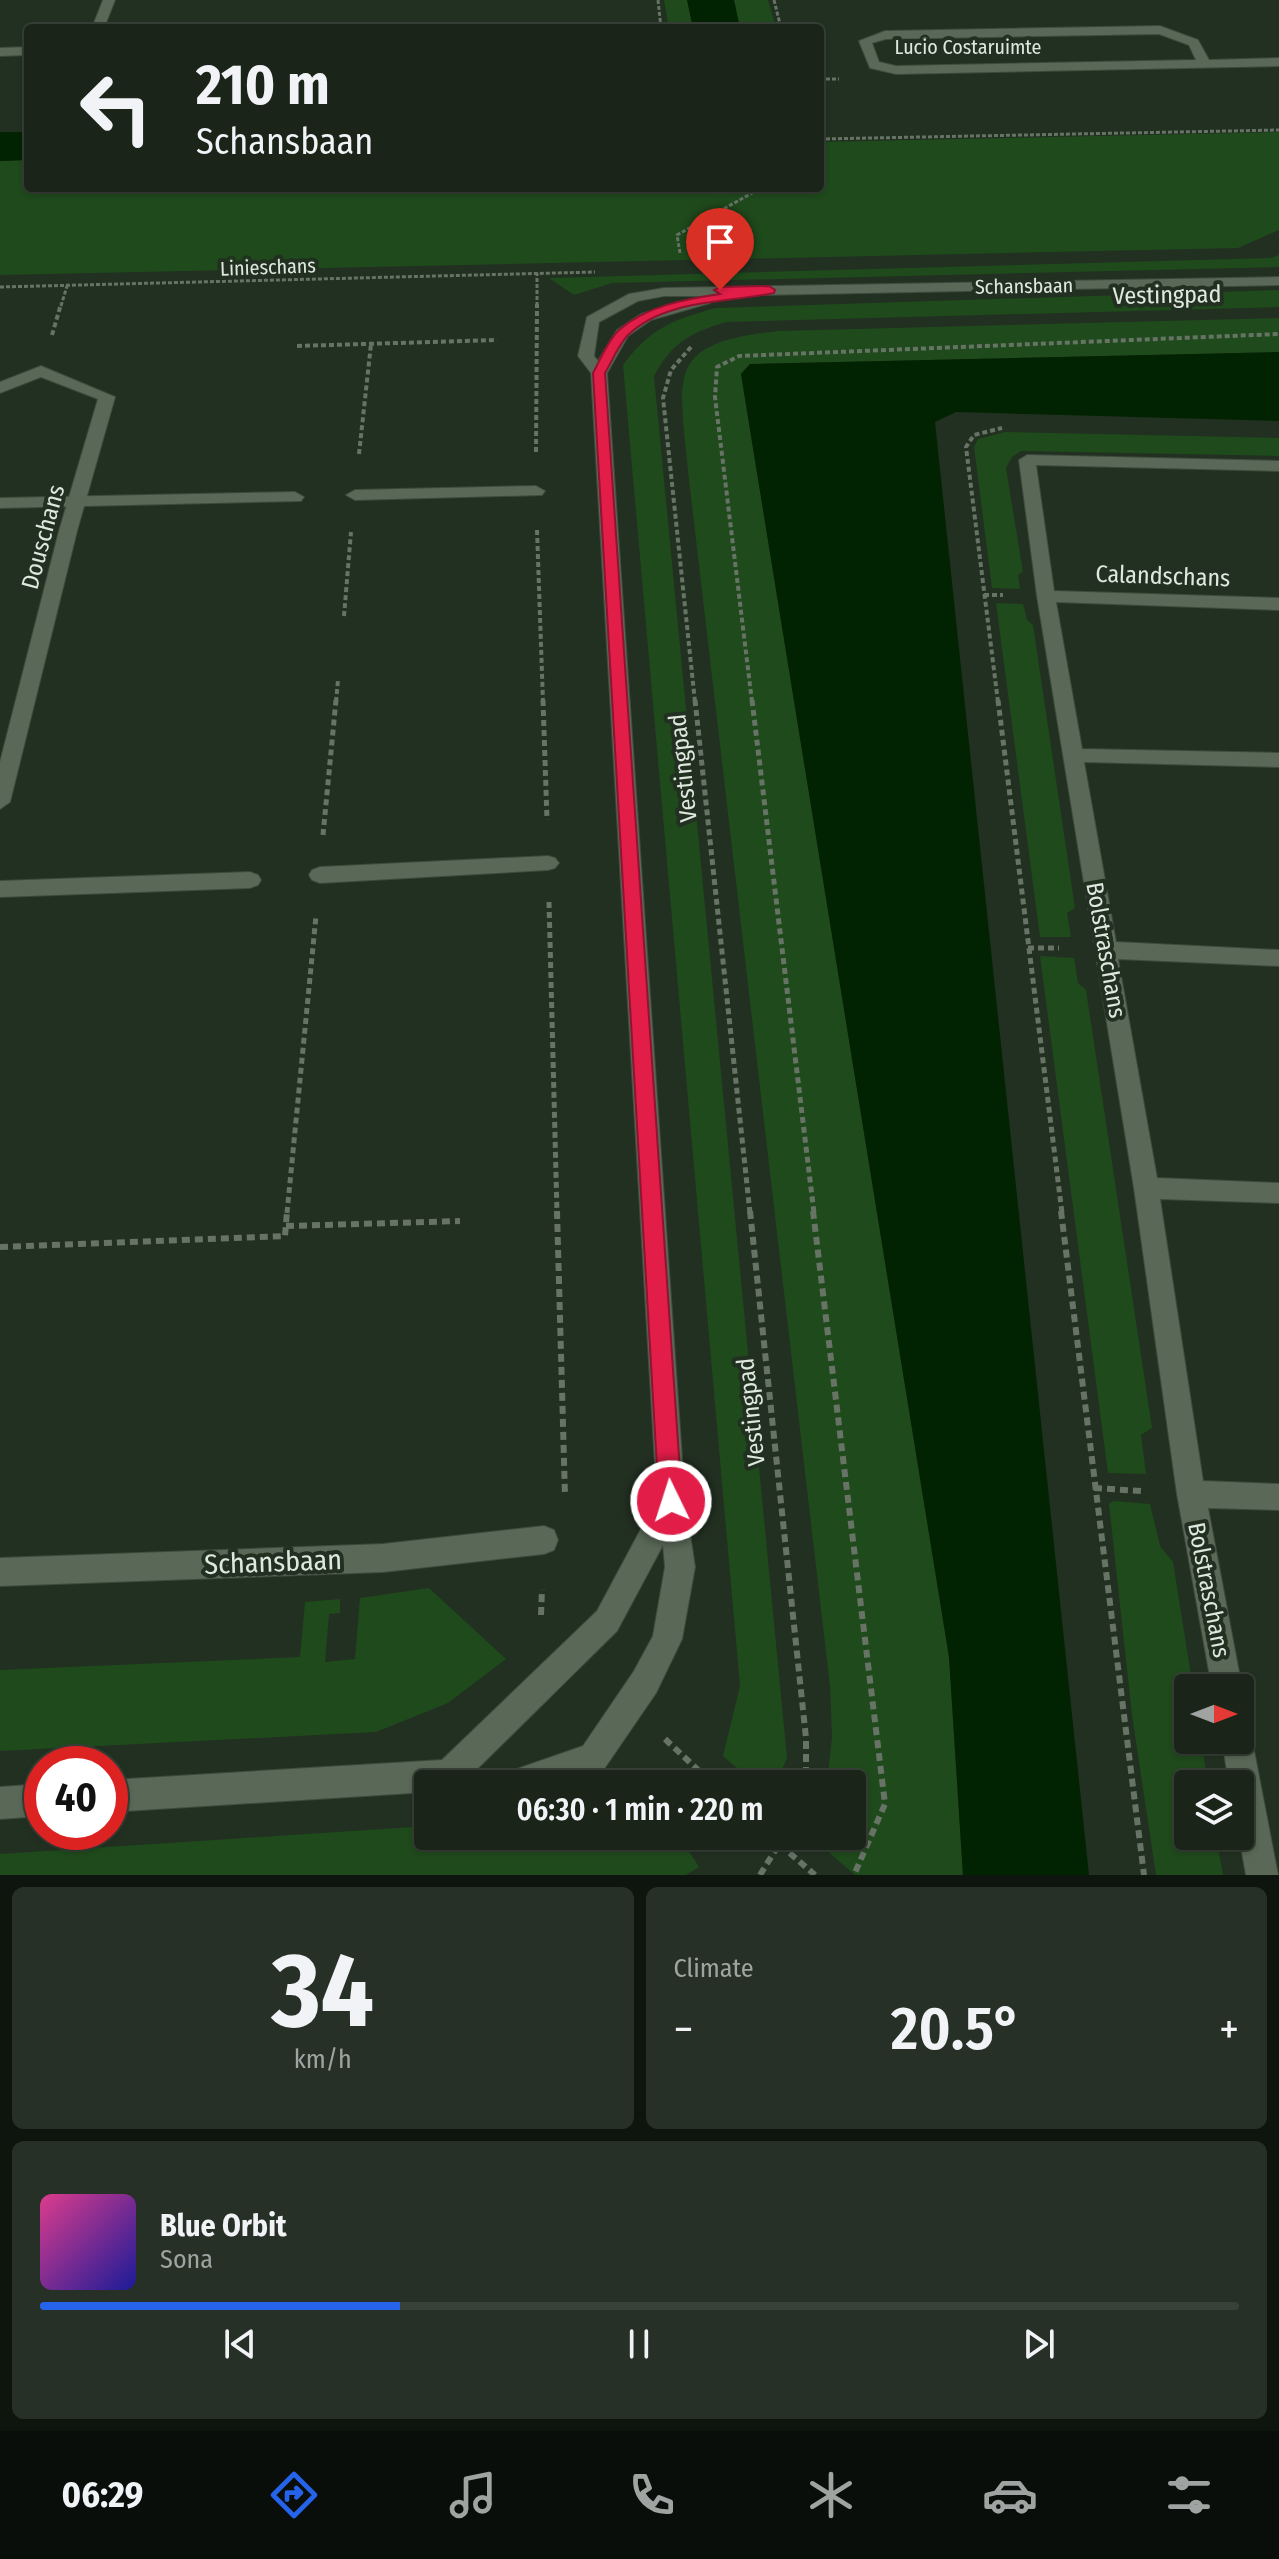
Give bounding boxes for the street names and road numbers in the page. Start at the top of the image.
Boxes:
street label: Lucio Costaruimte [895,35,1041,59]
street label: Linieschans [220,253,316,281]
street label: Schansbaan [975,273,1073,299]
street label: Vestingpad [1112,280,1222,310]
street label: Douschans [16,482,70,592]
street label: Calandschans [1095,560,1231,592]
street label: Vestingpad [663,712,703,824]
street label: Bolstraschans [1080,880,1132,1020]
street label: Vestingpad [731,1356,771,1468]
street label: Bolstraschans [1182,1520,1236,1660]
street label: Schansbaan [204,1543,342,1581]

